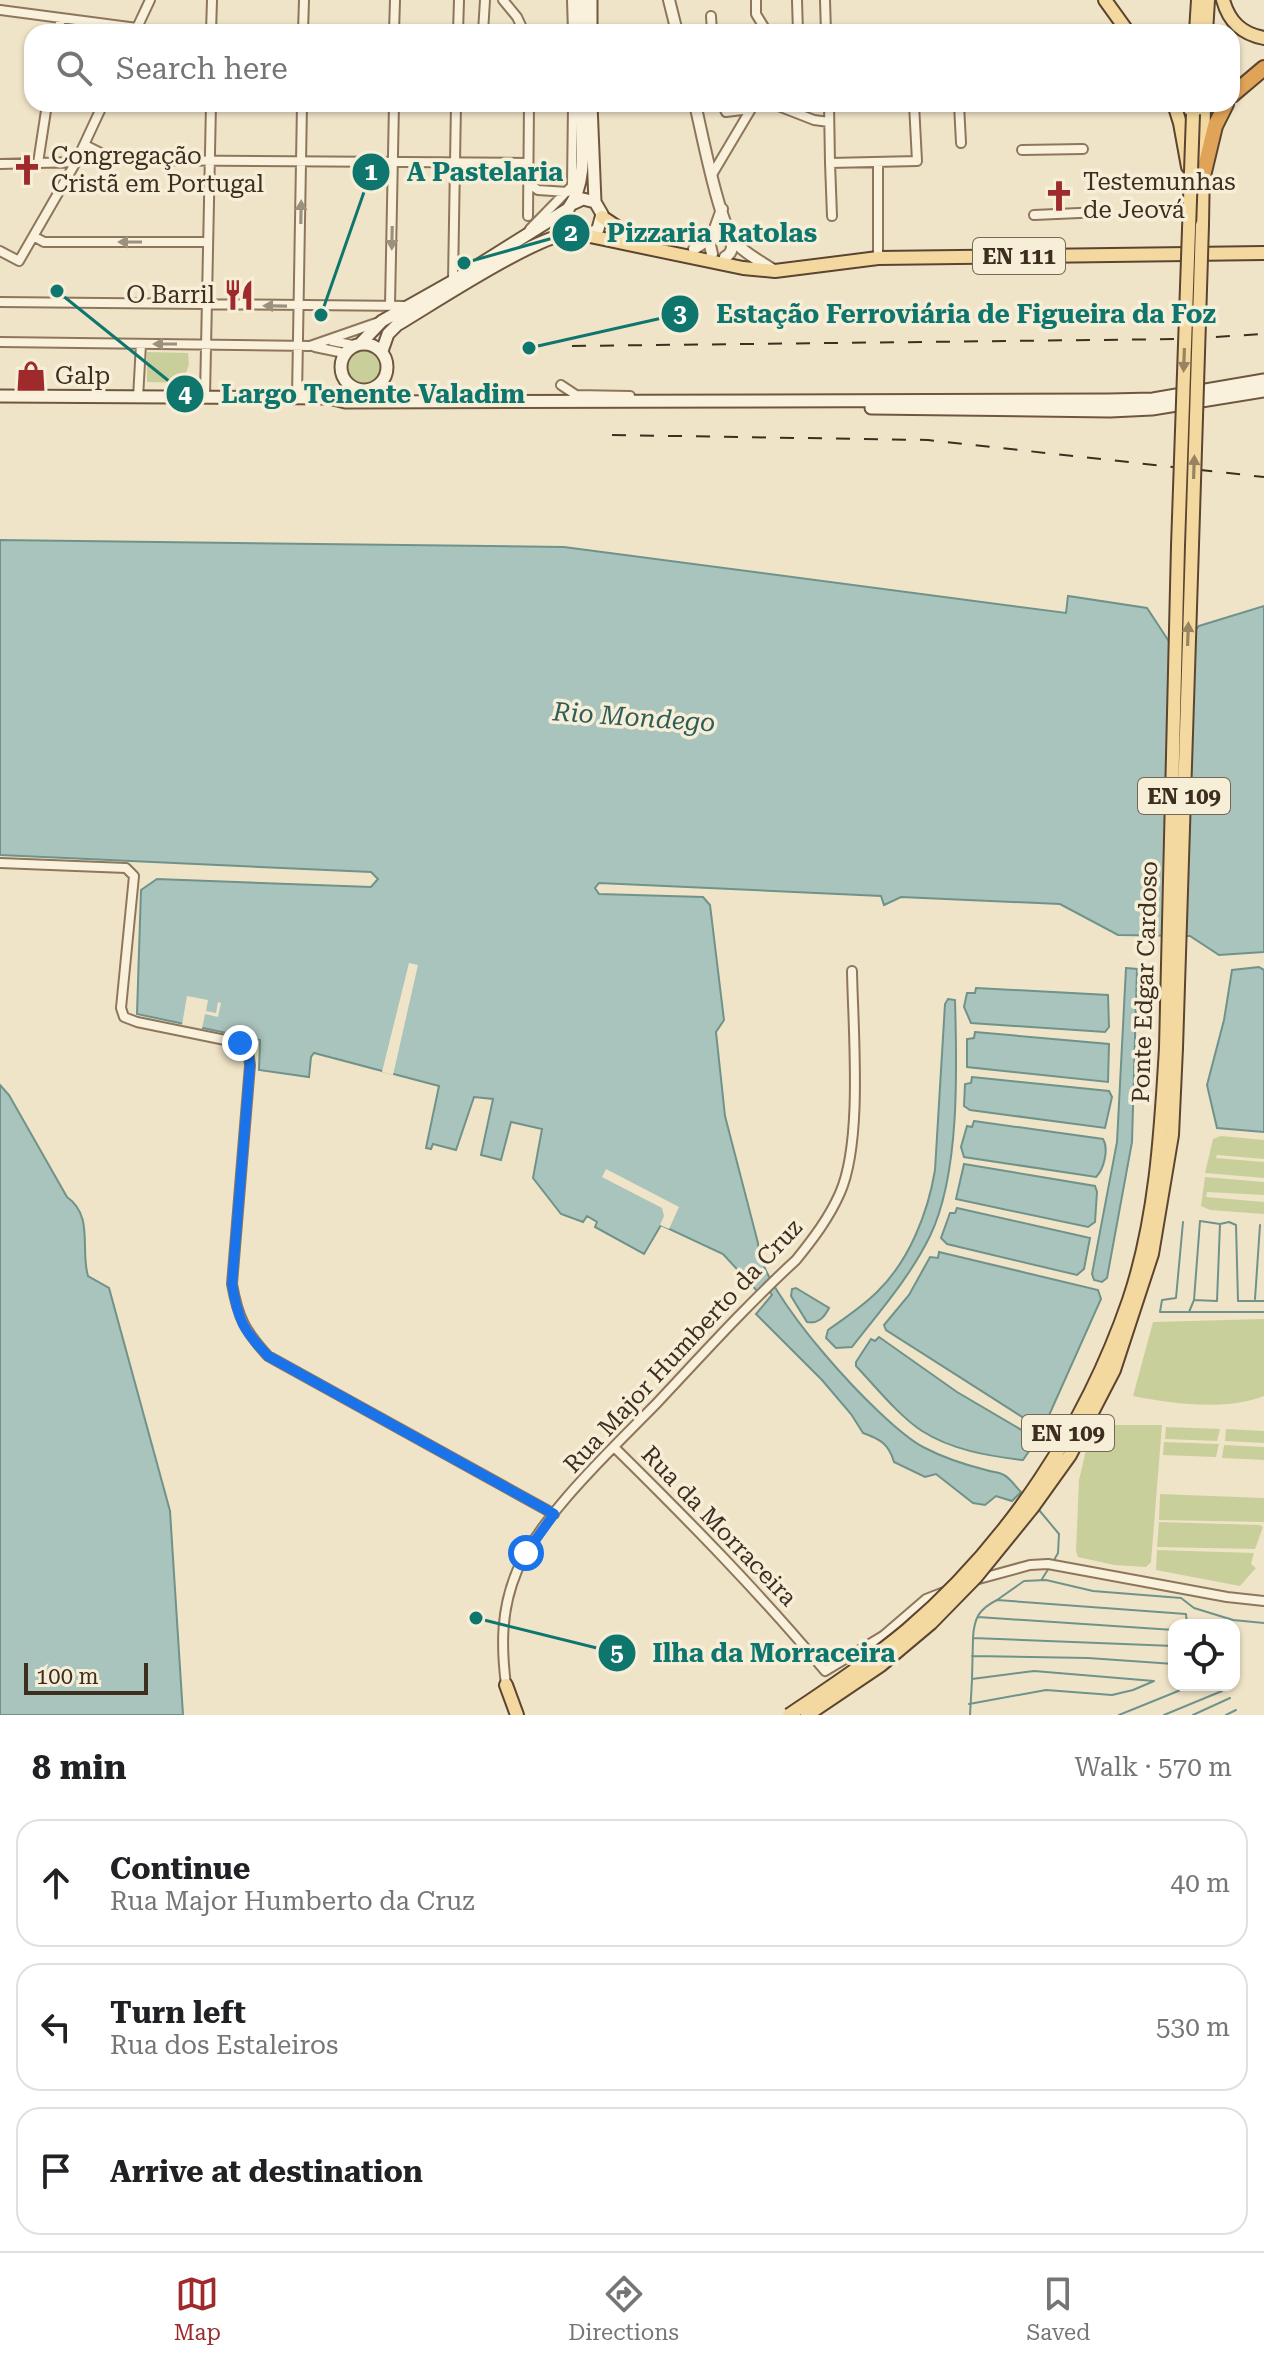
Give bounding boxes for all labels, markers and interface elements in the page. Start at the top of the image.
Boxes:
search box [24,24,1240,112]
icon: search [52,46,96,90]
text: Search here [116,51,288,86]
place label: Congregação Cristã em Portugal [51,142,264,198]
callout: A Pastelaria [351,147,579,197]
church icon: Congregação Cristã em Portugal [10,153,44,187]
text: A Pastelaria [407,157,563,187]
text: 1 [364,158,378,186]
place label: Testemunhas de Jeová [1083,168,1236,224]
church icon: Testemunhas de Jeová [1042,179,1076,213]
one-way arrow [295,199,307,224]
callout: Pizzaria Ratolas [551,208,833,258]
text: Pizzaria Ratolas [607,218,817,248]
text: 2 [564,219,578,247]
one-way arrow [385,226,398,251]
one-way arrow [117,236,142,248]
road number: EN 111 [973,238,1065,274]
restaurant icon: O Barril [222,278,256,312]
place label: O Barril [126,281,215,309]
callout: Estação Ferroviária de Figueira da Foz [660,289,1232,339]
text: Estação Ferroviária de Figueira da Foz [716,299,1216,329]
one-way arrow [262,300,287,312]
text: 3 [673,300,687,328]
one-way arrow [152,338,177,350]
one-way arrow [1178,348,1191,373]
shop icon: Galp [14,359,48,393]
place label: Galp [55,362,110,390]
callout: Largo Tenente Valadim [165,369,541,419]
text: Largo Tenente Valadim [221,379,525,409]
text: 4 [178,380,192,408]
one-way arrow [1188,454,1201,479]
one-way arrow [1182,621,1195,646]
water label: Rio Mondego [551,696,716,738]
road number: EN 109 [1138,778,1230,814]
street label: Ponte Edgar Cardoso [1127,860,1163,1104]
route end [222,1025,258,1061]
street label: Rua Major Humberto da Cruz [558,1213,808,1479]
road number: EN 109 [1022,1415,1114,1451]
street label: Rua da Morraceira [636,1440,802,1612]
route start [508,1535,544,1571]
map controls [1168,1619,1240,1691]
button: locate [1168,1619,1240,1691]
callout: Ilha da Morraceira [597,1628,912,1678]
text: Ilha da Morraceira [653,1638,895,1668]
text: 5 [610,1639,624,1667]
scale bar [24,1659,148,1695]
text: 100 m [36,1664,99,1689]
text: 8 min [32,1747,127,1787]
text: Walk · 570 m [1074,1752,1232,1782]
text: Continue [110,1851,250,1886]
icon: ahead [34,1861,78,1905]
text: 40 m [1171,1868,1230,1898]
text: Rua Major Humberto da Cruz [110,1886,474,1916]
text: Turn left [110,1995,246,2030]
icon: left [34,2005,78,2049]
text: 530 m [1156,2012,1230,2042]
text: Rua dos Estaleiros [110,2030,338,2060]
icon: arrive [34,2149,78,2193]
text: Arrive at destination [110,2154,423,2189]
tab: Map [174,2272,221,2345]
tab: Directions [568,2272,679,2345]
tab: Saved [1026,2272,1090,2345]

